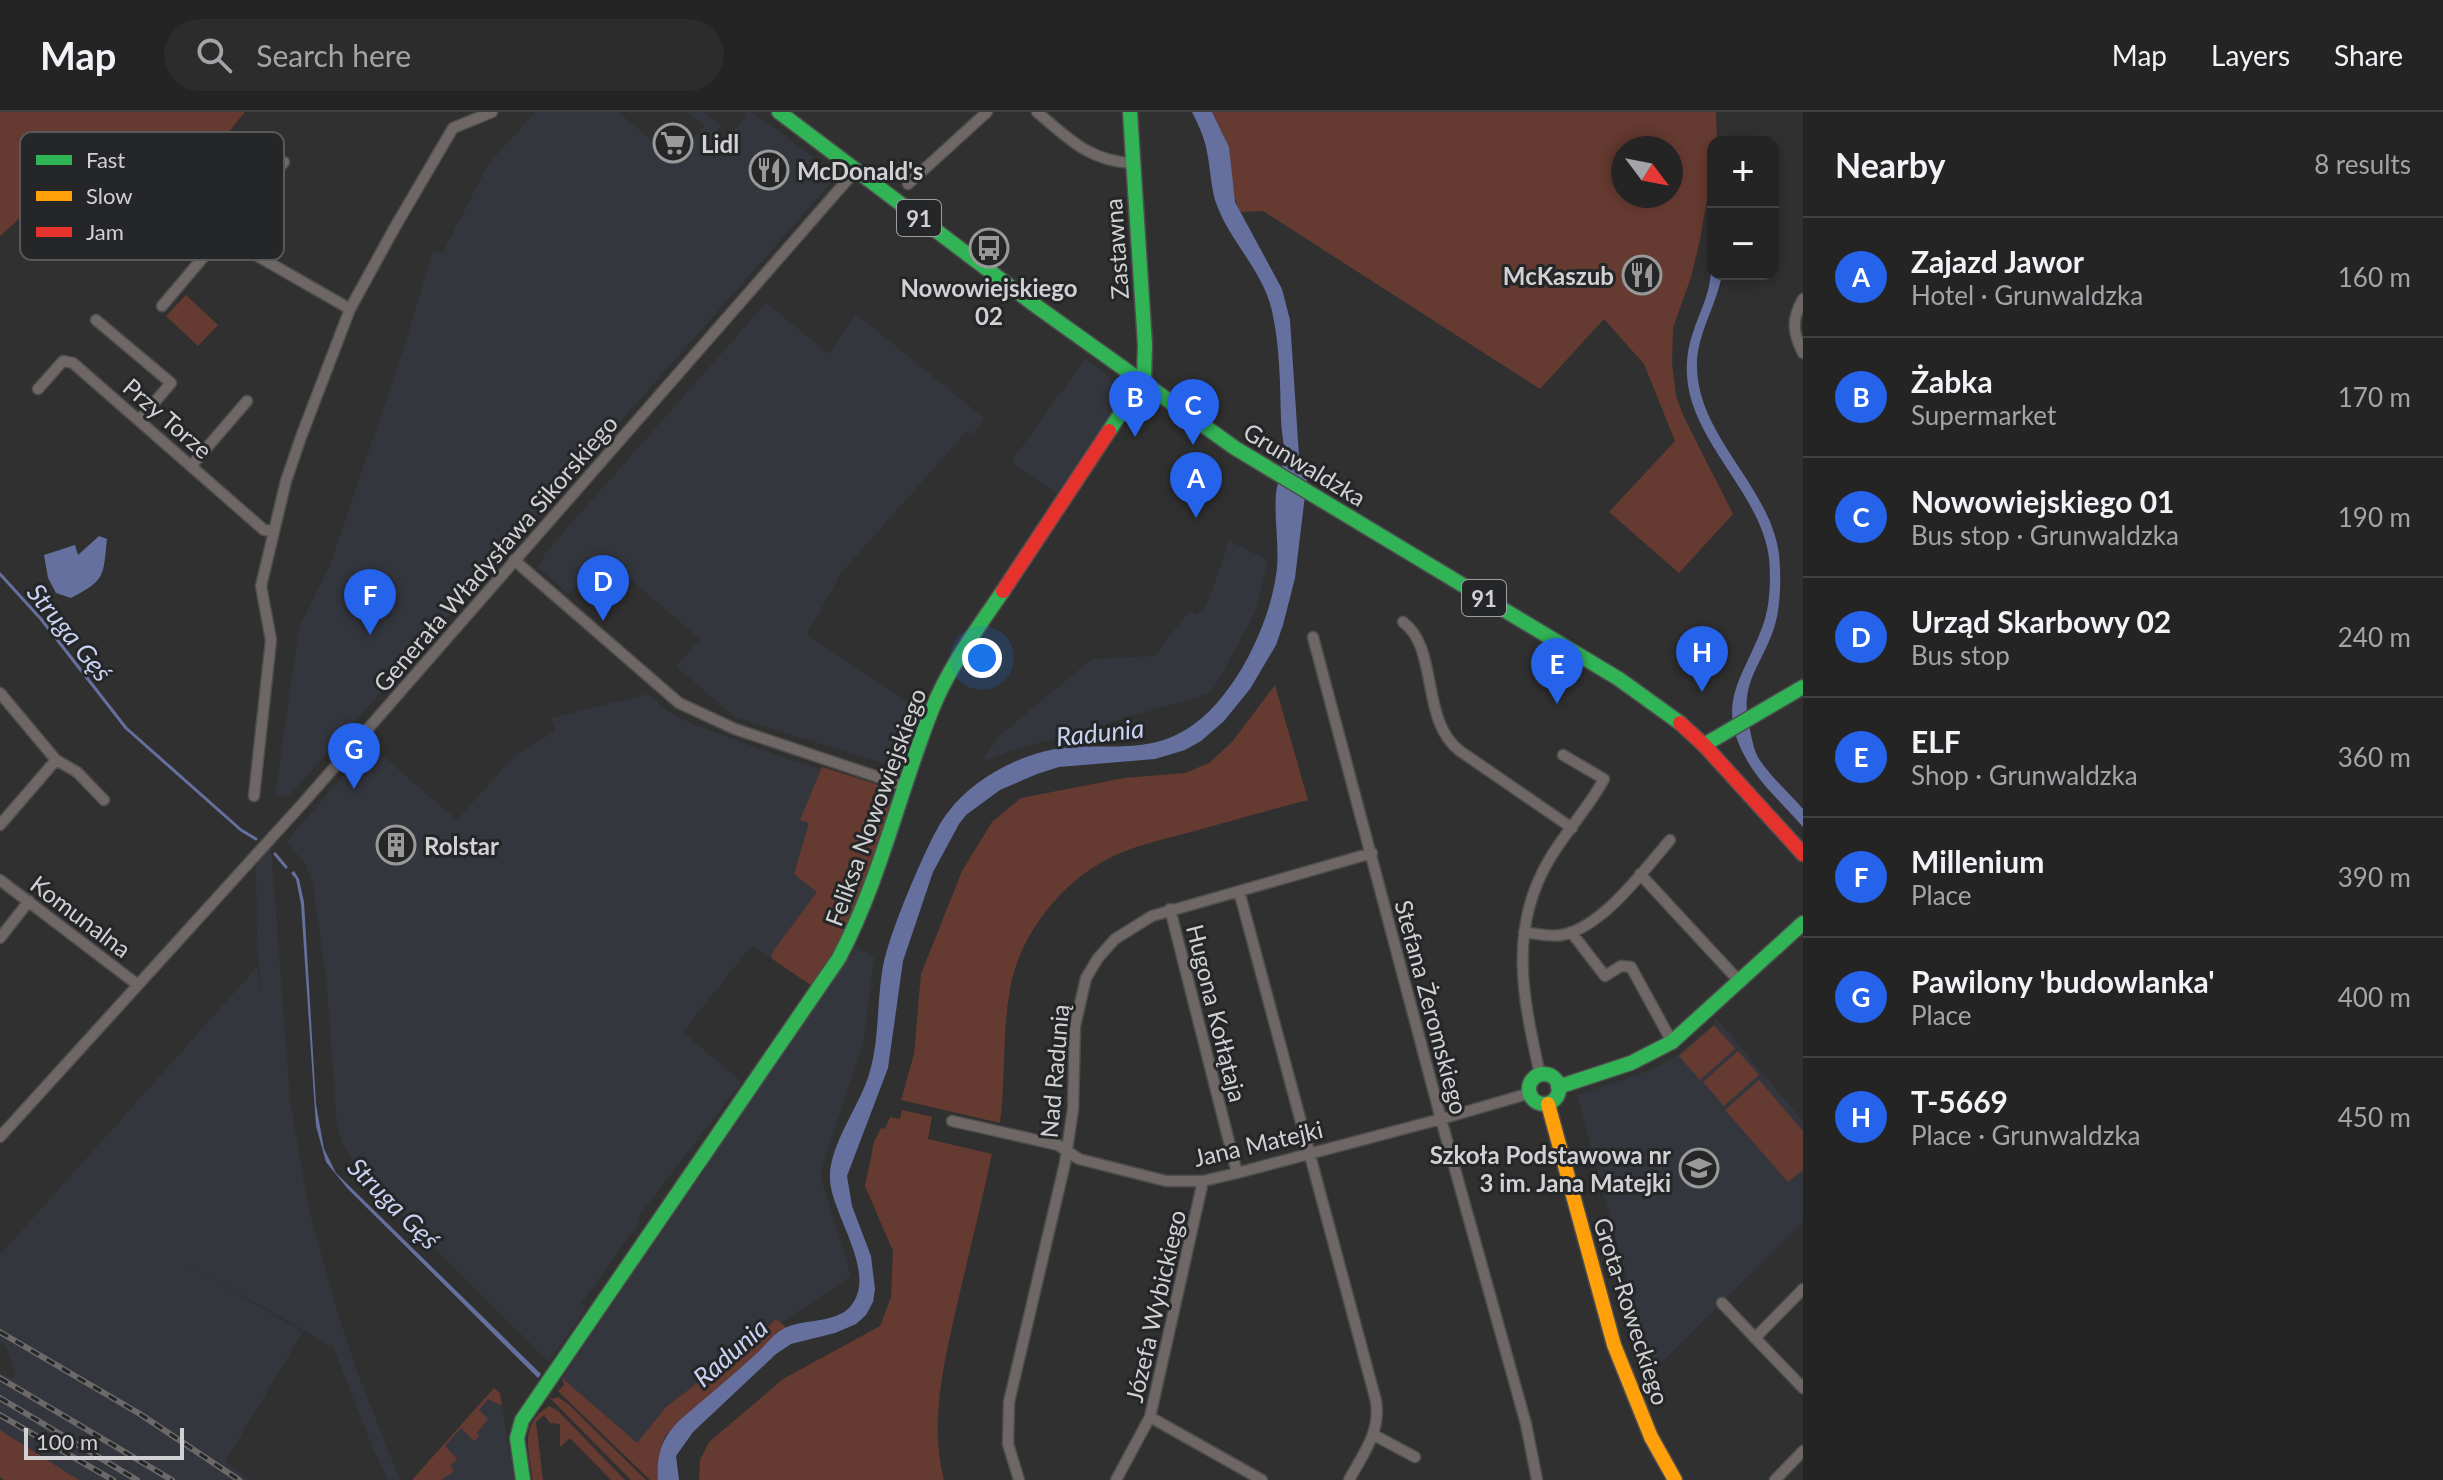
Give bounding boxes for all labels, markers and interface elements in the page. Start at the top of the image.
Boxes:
search box [164,19,724,91]
text: Map [40,32,116,78]
icon: search [192,33,236,77]
text: Search here [256,37,411,73]
text: Map [2112,38,2167,72]
text: Layers [2211,38,2290,72]
text: Share [2334,38,2403,72]
supermarket icon: Lidl [652,122,694,164]
place label: Lidl [701,129,739,158]
legend [20,132,284,260]
north arrow [1611,136,1683,208]
map controls [1707,136,1779,280]
button: + [1707,136,1779,208]
text: Nearby [1835,144,1946,185]
text: Fast [86,146,125,173]
text: 8 results [2314,148,2411,180]
restaurant icon: McDonald's [748,149,790,191]
place label: McDonald's [797,156,923,185]
text: Slow [86,182,133,209]
street label: Zastawna [1098,197,1134,301]
road number: 91 [897,200,941,236]
button: − [1707,208,1779,280]
text: Jam [86,218,124,245]
bus stop icon: Nowowiejskiego 02 [968,227,1010,269]
text: Zajazd Jawor [1911,243,2084,279]
restaurant icon: McKaszub [1621,254,1663,296]
place label: McKaszub [1503,261,1614,290]
text: A [1852,261,1870,293]
text: 160 m [2338,261,2411,293]
place label: Nowowiejskiego 02 [900,273,1078,330]
text: Hotel · Grunwaldzka [1911,279,2143,311]
text: Żabka [1911,363,1993,399]
pin: B [1109,371,1161,437]
street label: Przy Torze [118,372,218,464]
pin: C [1167,379,1219,445]
text: B [1852,381,1870,413]
text: 170 m [2338,381,2411,413]
text: Supermarket [1911,399,2056,431]
street label: Generała Władysława Sikorskiego [367,409,623,697]
street label: Grunwaldzka [1239,416,1371,512]
pin: A [1170,452,1222,518]
text: Nowowiejskiego 01 [1911,483,2175,519]
text: C [1852,501,1870,533]
text: 190 m [2338,501,2411,533]
text: Bus stop · Grunwaldzka [1911,519,2179,551]
pin: D [577,555,629,621]
pin: F [344,569,396,635]
water label: Struga Gęś [21,577,119,688]
road number: 91 [1462,580,1506,616]
text: Urząd Skarbowy 02 [1911,603,2171,639]
text: D [1851,621,1871,653]
text: 240 m [2338,621,2411,653]
pin: H [1676,626,1728,692]
your location [962,638,1002,678]
pin: E [1531,638,1583,704]
text: Bus stop [1911,639,2010,671]
street label: Feliksa Nowowiejskiego [818,684,932,930]
water label: Radunia [1054,711,1146,753]
pin: G [328,723,380,789]
text: ELF [1911,723,1961,759]
text: E [1854,741,1868,773]
text: 360 m [2338,741,2411,773]
text: Shop · Grunwaldzka [1911,759,2138,791]
building icon: Rolstar [375,824,417,866]
place label: Rolstar [424,831,499,860]
text: Millenium [1911,843,2044,879]
text: F [1854,861,1868,893]
text: 390 m [2338,861,2411,893]
street label: Komunalna [25,869,137,963]
text: Place [1911,879,1972,911]
street label: Stefana Żeromskiego [1389,897,1475,1117]
street label: Hugona Kołłątaja [1181,921,1253,1105]
text: Pawilony 'budowlanka' [1911,963,2215,999]
text: G [1852,981,1870,1013]
text: 400 m [2338,981,2411,1013]
text: Place [1911,999,1972,1031]
street label: Nad Radunią [1034,1003,1074,1139]
text: T-5669 [1911,1083,2008,1119]
text: H [1851,1101,1871,1133]
text: 450 m [2338,1101,2411,1133]
street label: Jana Matejki [1191,1114,1325,1172]
text: Place · Grunwaldzka [1911,1119,2141,1151]
place label: Szkoła Podstawowa nr 3 im. Jana Matejki [1430,1140,1671,1197]
school or university icon: Szkoła Podstawowa nr 3 im. Jana Matejki [1678,1147,1720,1189]
water label: Struga Gęś [342,1151,447,1256]
street label: Józefa Wybickiego [1119,1207,1191,1405]
street label: Grota-Roweckiego [1588,1214,1676,1408]
water label: Radunia [686,1311,774,1393]
scale bar [24,1424,184,1460]
text: 100 m [36,1428,98,1455]

